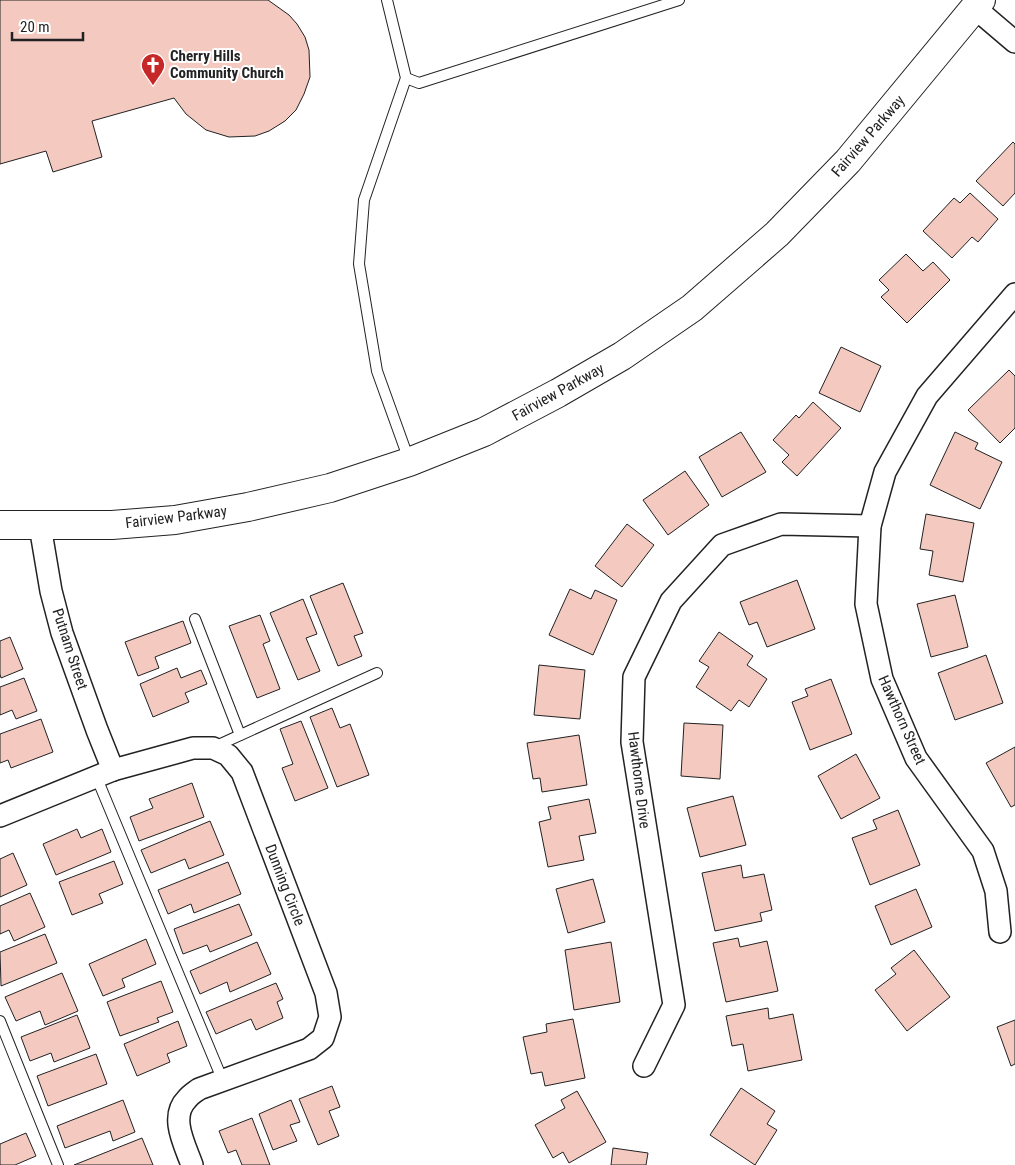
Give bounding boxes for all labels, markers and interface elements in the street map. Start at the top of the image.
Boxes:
scale bar [12,10,84,42]
text: 20 m [20,18,50,36]
place label: Cherry Hills Community Church [170,47,284,82]
church icon: Cherry Hills Community Church [140,52,166,86]
street label: Fairview Parkway [828,92,908,180]
street label: Fairview Parkway [509,359,607,425]
street label: Fairview Parkway [124,502,228,532]
street label: Putnam Street [48,606,92,692]
street label: Hawthorn Street [874,673,930,767]
street label: Hawthorne Drive [624,730,654,830]
street label: Dunning Circle [261,842,309,928]

